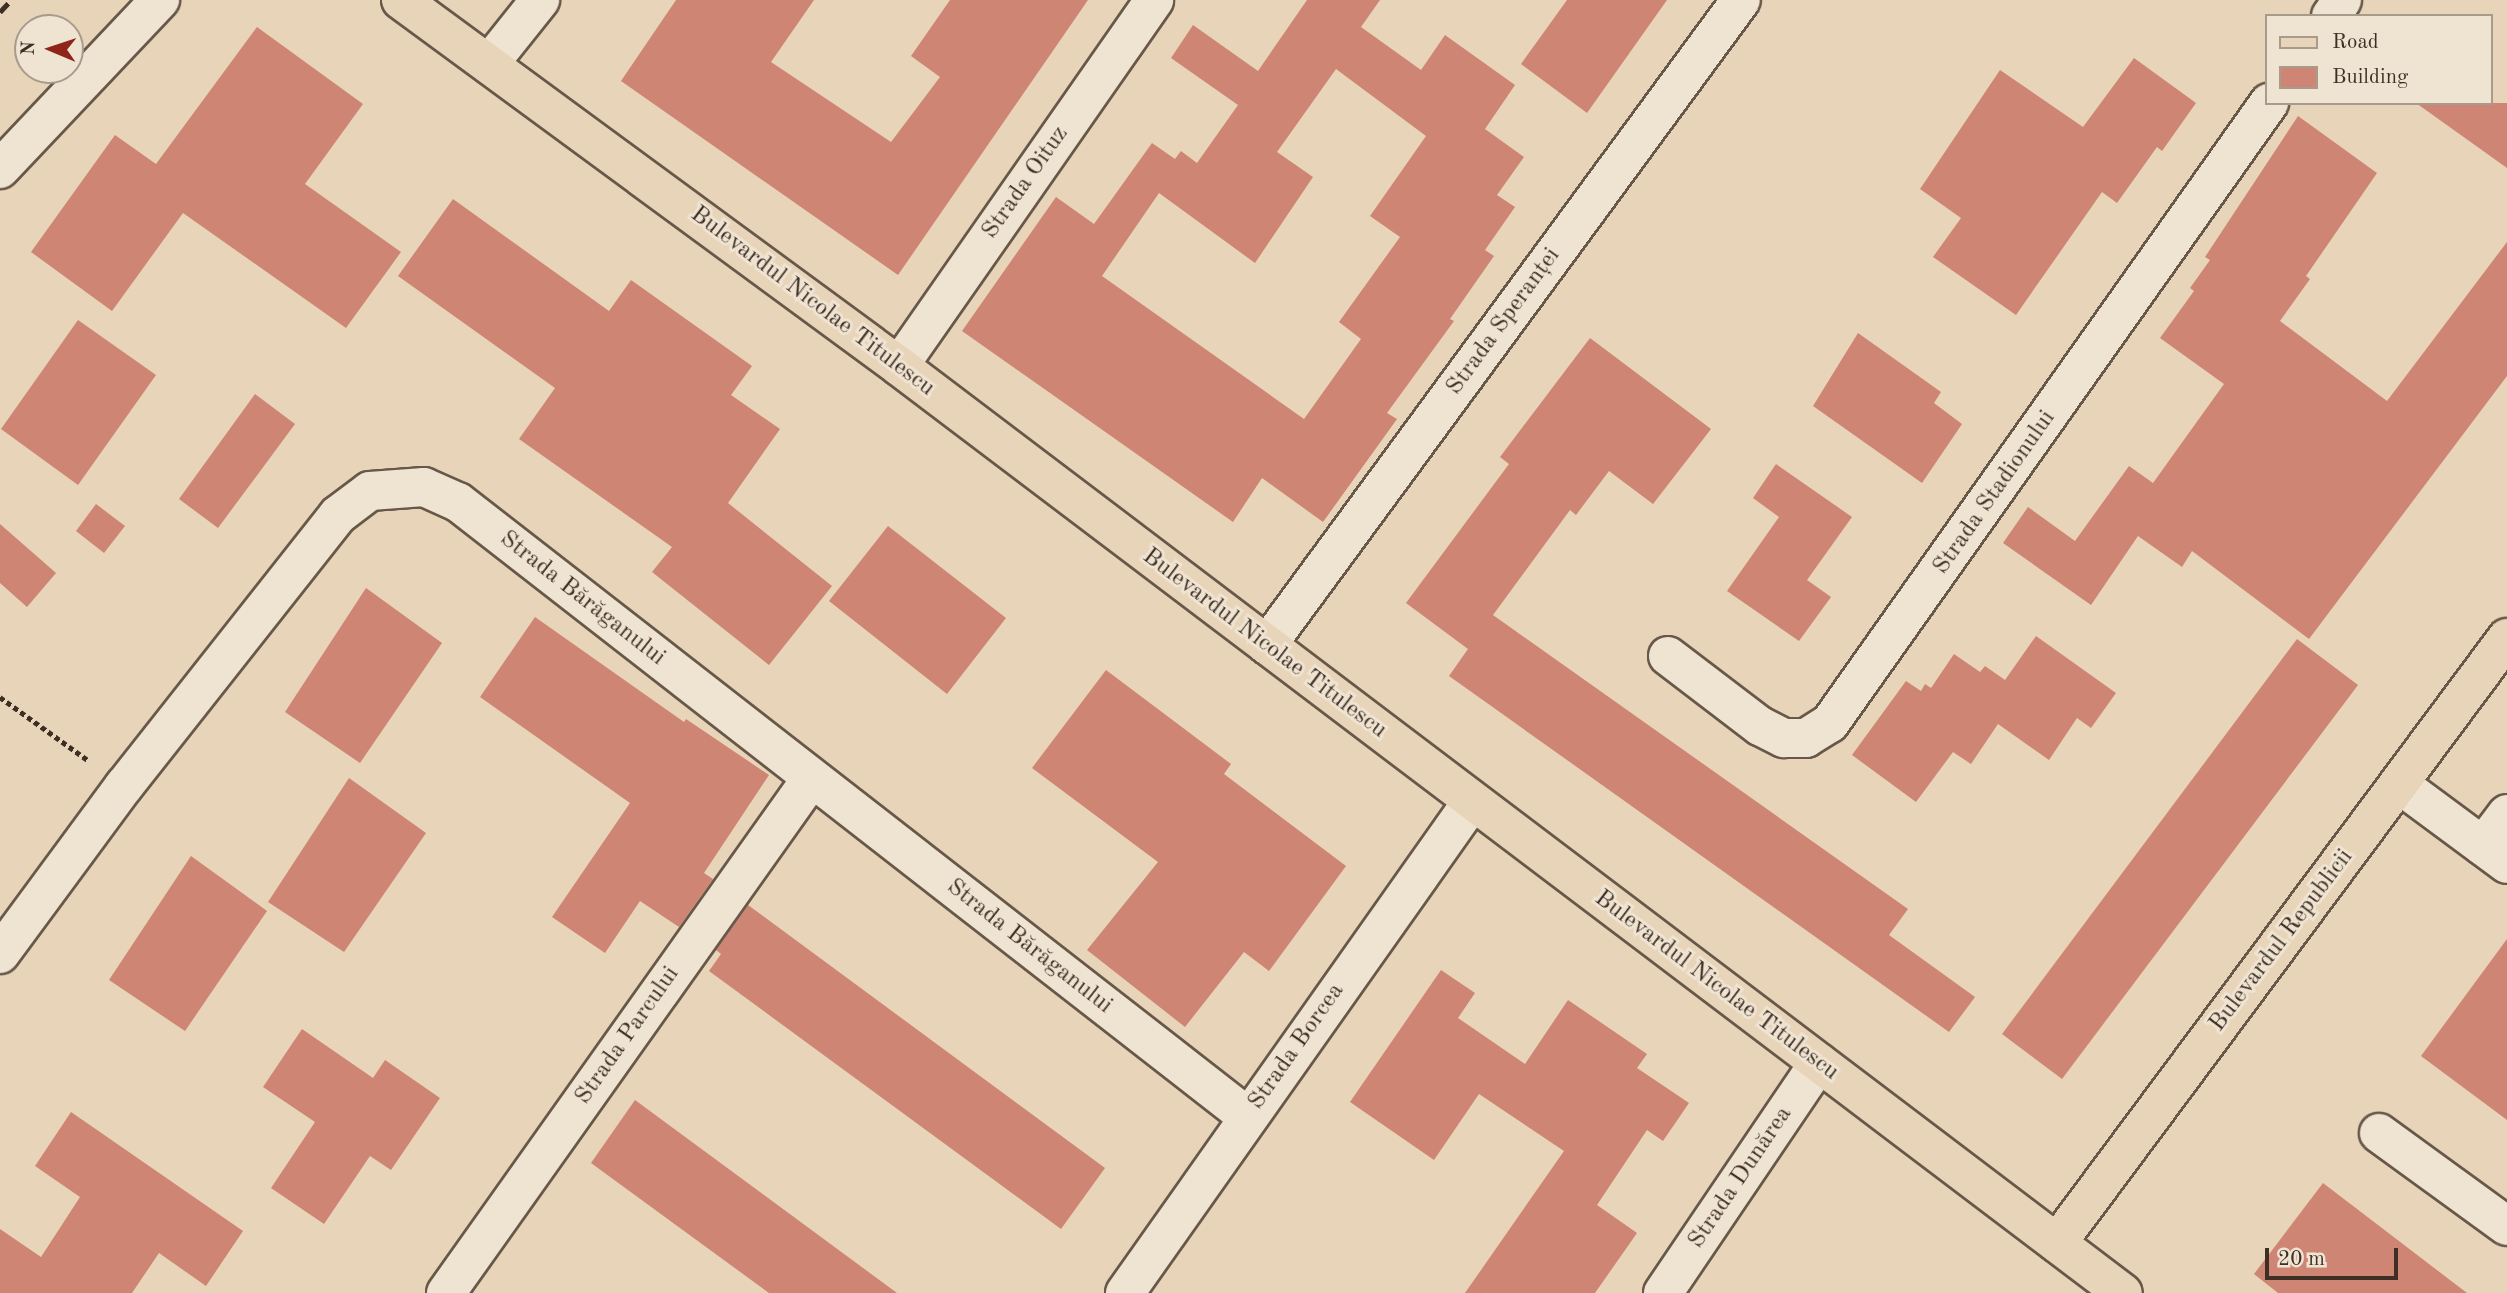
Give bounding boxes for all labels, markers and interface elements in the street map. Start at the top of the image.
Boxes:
north arrow [14,14,84,84]
legend [2266,14,2493,105]
text: Road [2332,32,2379,53]
text: N [20,41,39,56]
text: Building [2332,67,2408,88]
street label: Strada Oituz [977,121,1075,245]
street label: Bulevardul Nicolae Titulescu [684,201,940,403]
street label: Strada Speranței [1441,243,1567,401]
street label: Strada Stadionului [1928,405,2062,581]
street label: Strada Bărăganului [493,525,671,673]
street label: Bulevardul Nicolae Titulescu [1136,543,1392,745]
street label: Bulevardul Republicii [2204,844,2360,1038]
street label: Strada Bărăganului [940,873,1118,1021]
street label: Bulevardul Nicolae Titulescu [1588,885,1844,1087]
street label: Strada Parcului [570,961,686,1111]
street label: Strada Borcea [1243,978,1351,1116]
street label: Strada Dunărea [1683,1101,1799,1255]
scale bar [2269,1234,2402,1278]
text: 20 m [2278,1249,2325,1270]

